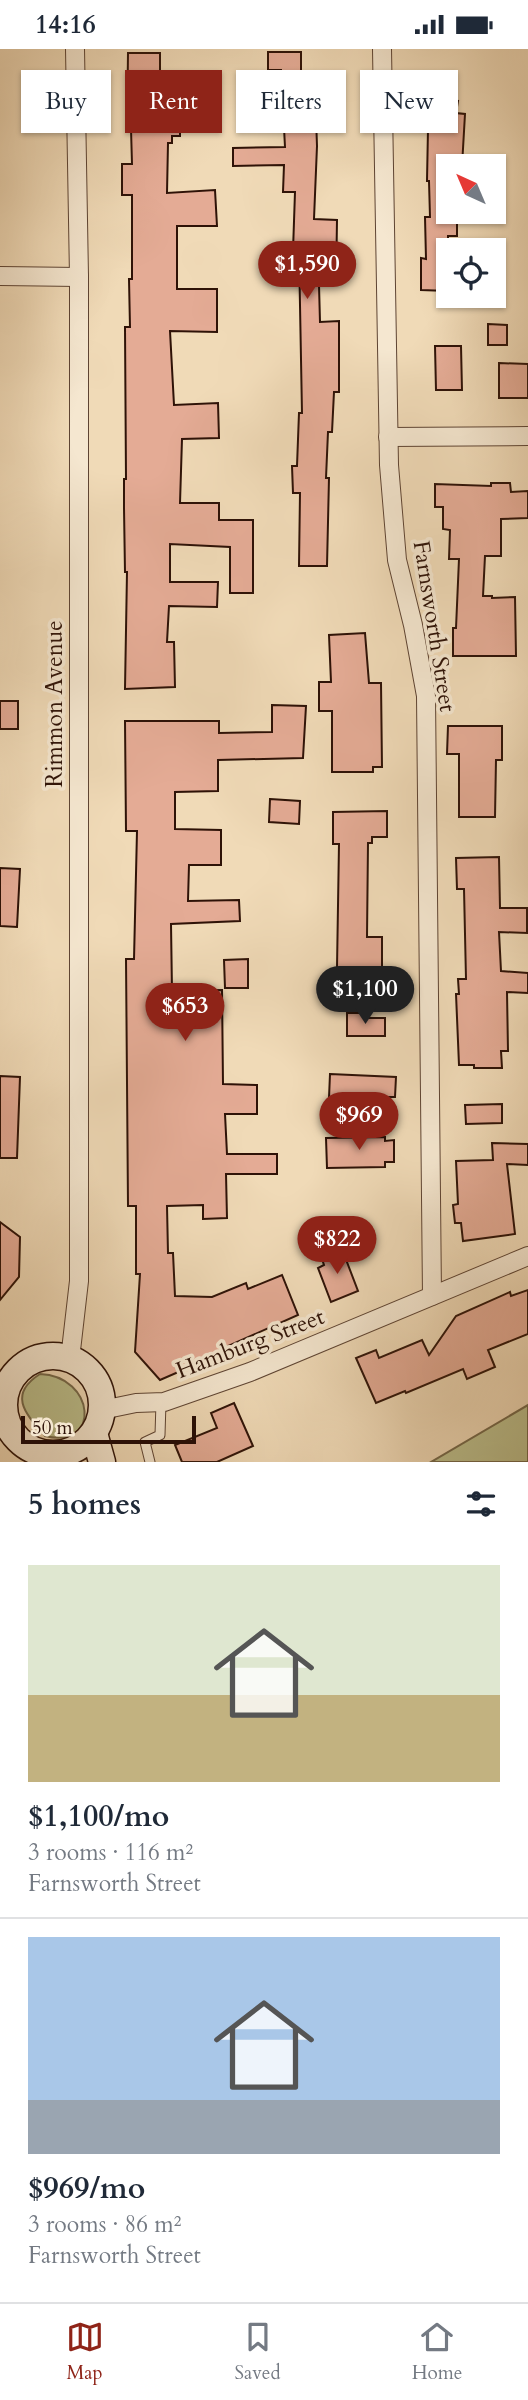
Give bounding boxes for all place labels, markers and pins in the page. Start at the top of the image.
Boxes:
pin: $1,590 [250,241,364,301]
pin: $1,100 [308,967,422,1026]
pin: $653 [144,983,226,1043]
pin: $969 [318,1093,400,1152]
pin: $822 [296,1217,378,1276]

